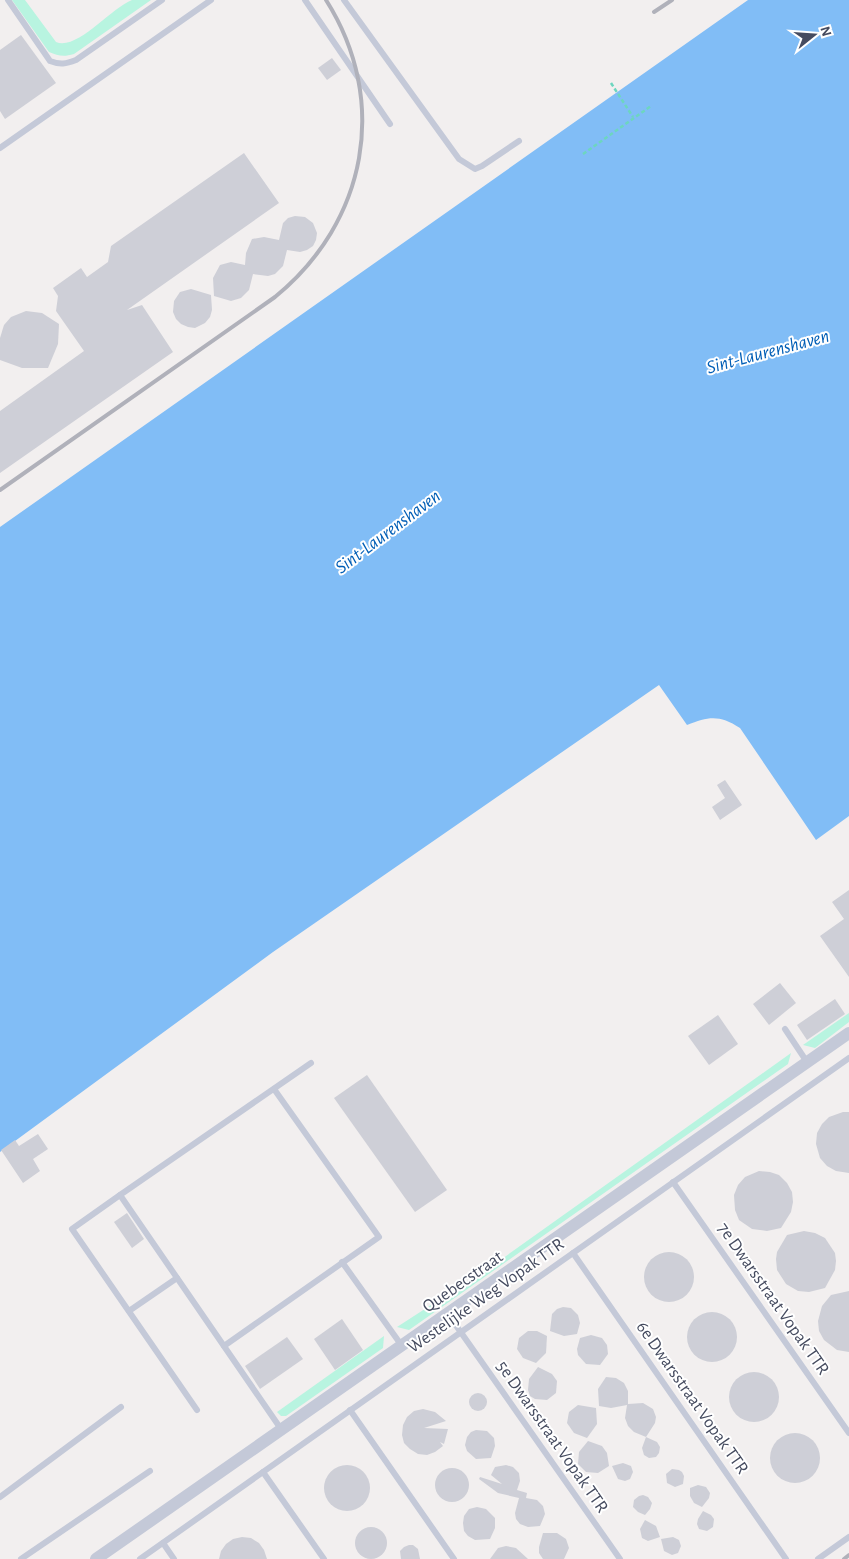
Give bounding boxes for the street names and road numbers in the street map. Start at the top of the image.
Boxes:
street label: 7e Dwarsstraat Vopak TTR [714,1220,832,1378]
street label: Westelijke Weg Vopak TTR [404,1235,568,1357]
street label: Quebecstraat [419,1248,507,1316]
street label: 6e Dwarsstraat Vopak TTR [633,1318,751,1478]
street label: 5e Dwarsstraat Vopak TTR [493,1358,611,1516]

